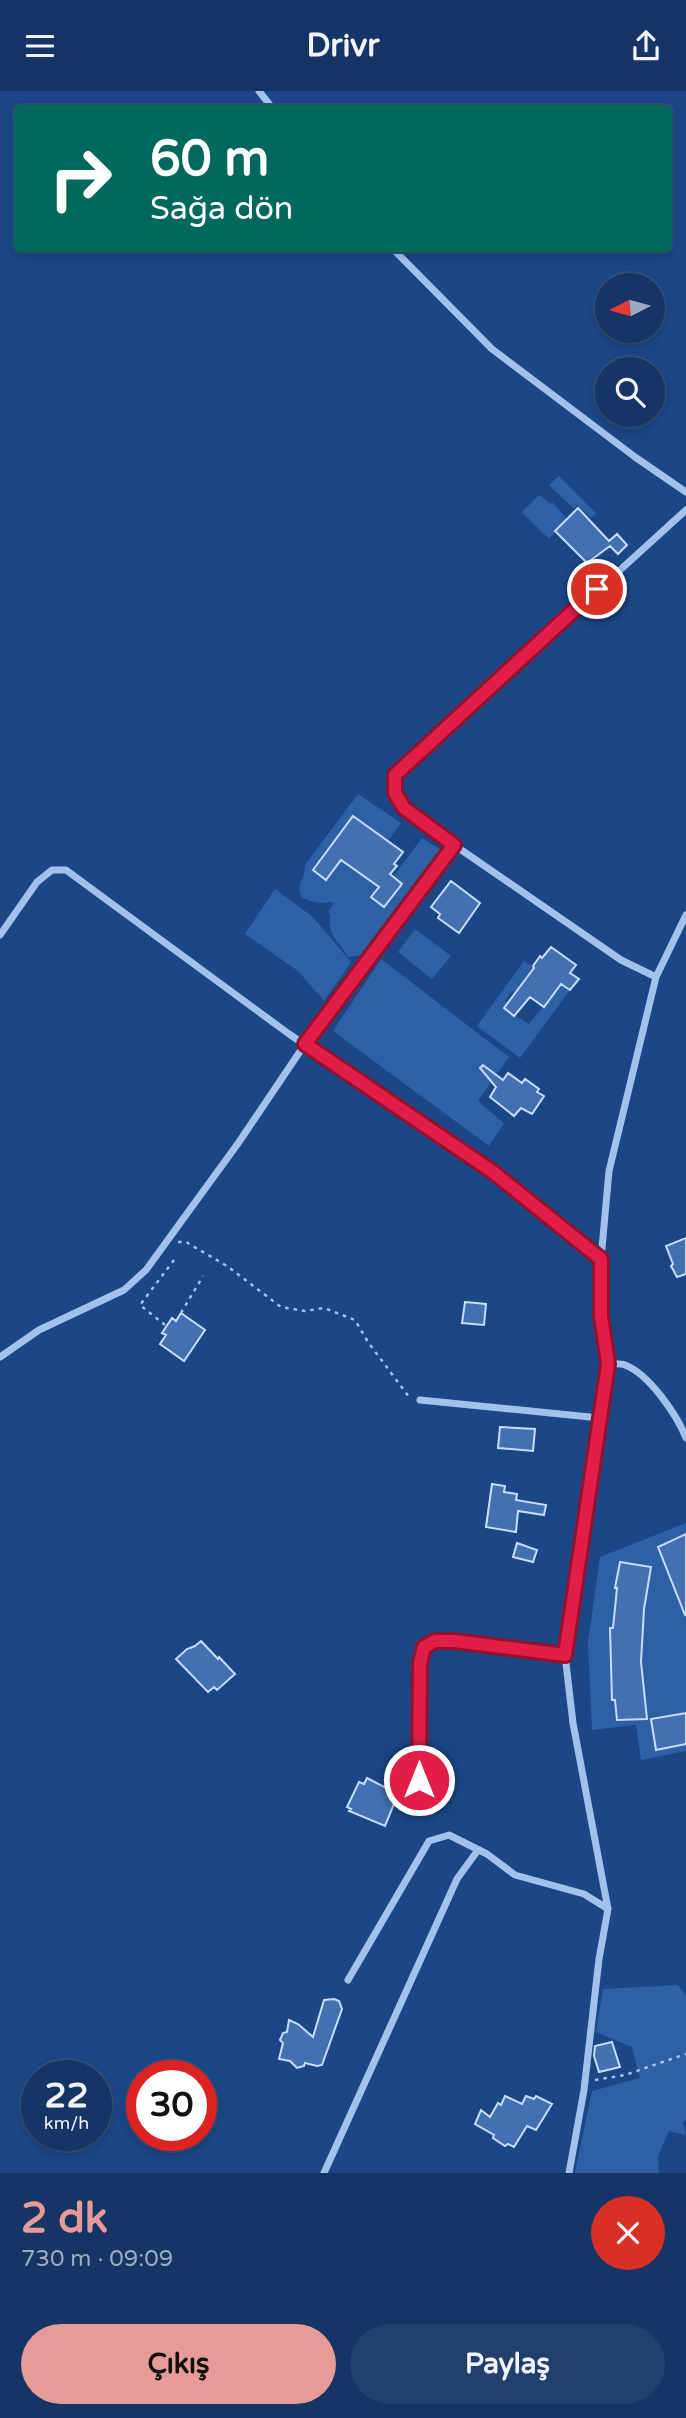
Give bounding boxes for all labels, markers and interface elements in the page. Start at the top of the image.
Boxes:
icon: menu [21,27,59,65]
text: Drivr [306,27,380,65]
icon: share [627,27,665,65]
text: 60 m [150,130,269,189]
icon: right [35,133,126,224]
text: Sağa dön [150,190,293,228]
north arrow [595,273,665,343]
map controls [595,273,665,427]
button: search [595,357,665,427]
pin [567,559,627,619]
icon: arrive [578,570,616,608]
position arrow [382,1743,456,1817]
speed limit sign: 30 [126,2060,217,2151]
text: 22 [45,2075,88,2117]
text: km/h [44,2112,89,2134]
text: 2 dk [21,2193,108,2244]
button: close [591,2196,665,2270]
text: 730 m · 09:09 [21,2245,173,2273]
button: Çıkış [21,2324,336,2404]
button: Paylaş [350,2324,665,2404]

